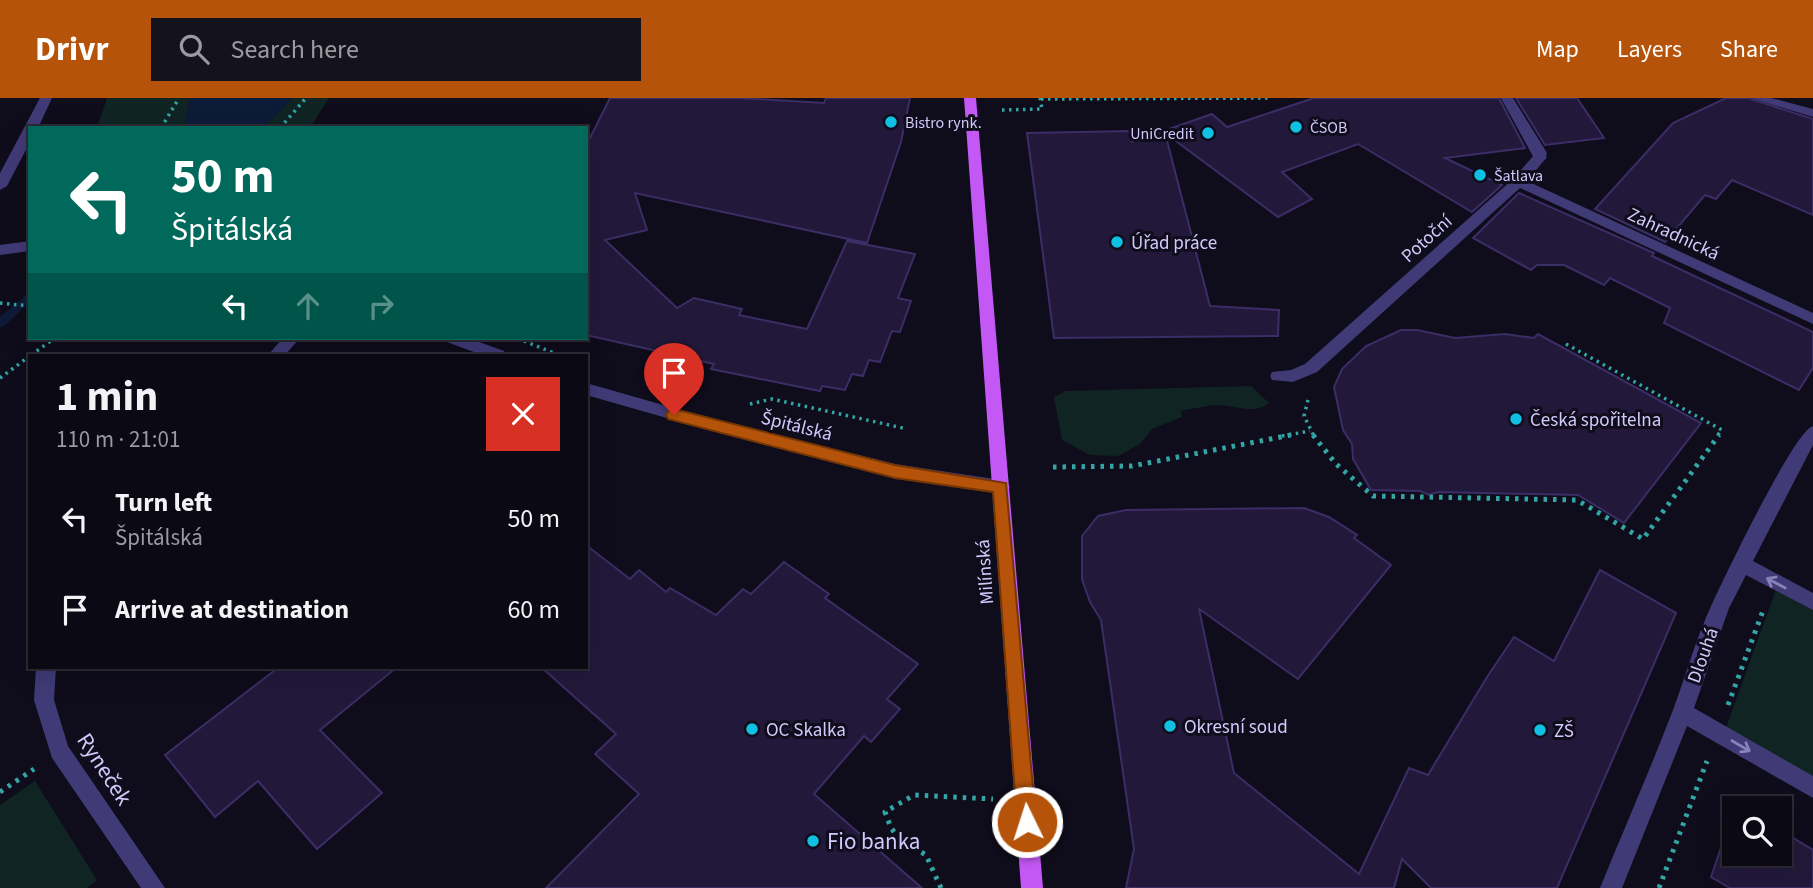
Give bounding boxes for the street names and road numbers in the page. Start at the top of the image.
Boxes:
street label: Zahradnická [1623,201,1724,267]
street label: Potoční [1396,208,1459,269]
street label: Špitálská [758,405,835,448]
street label: Milínská [970,538,1001,605]
street label: Dlouhá [1681,624,1726,687]
street label: Ryneček [69,726,141,813]

